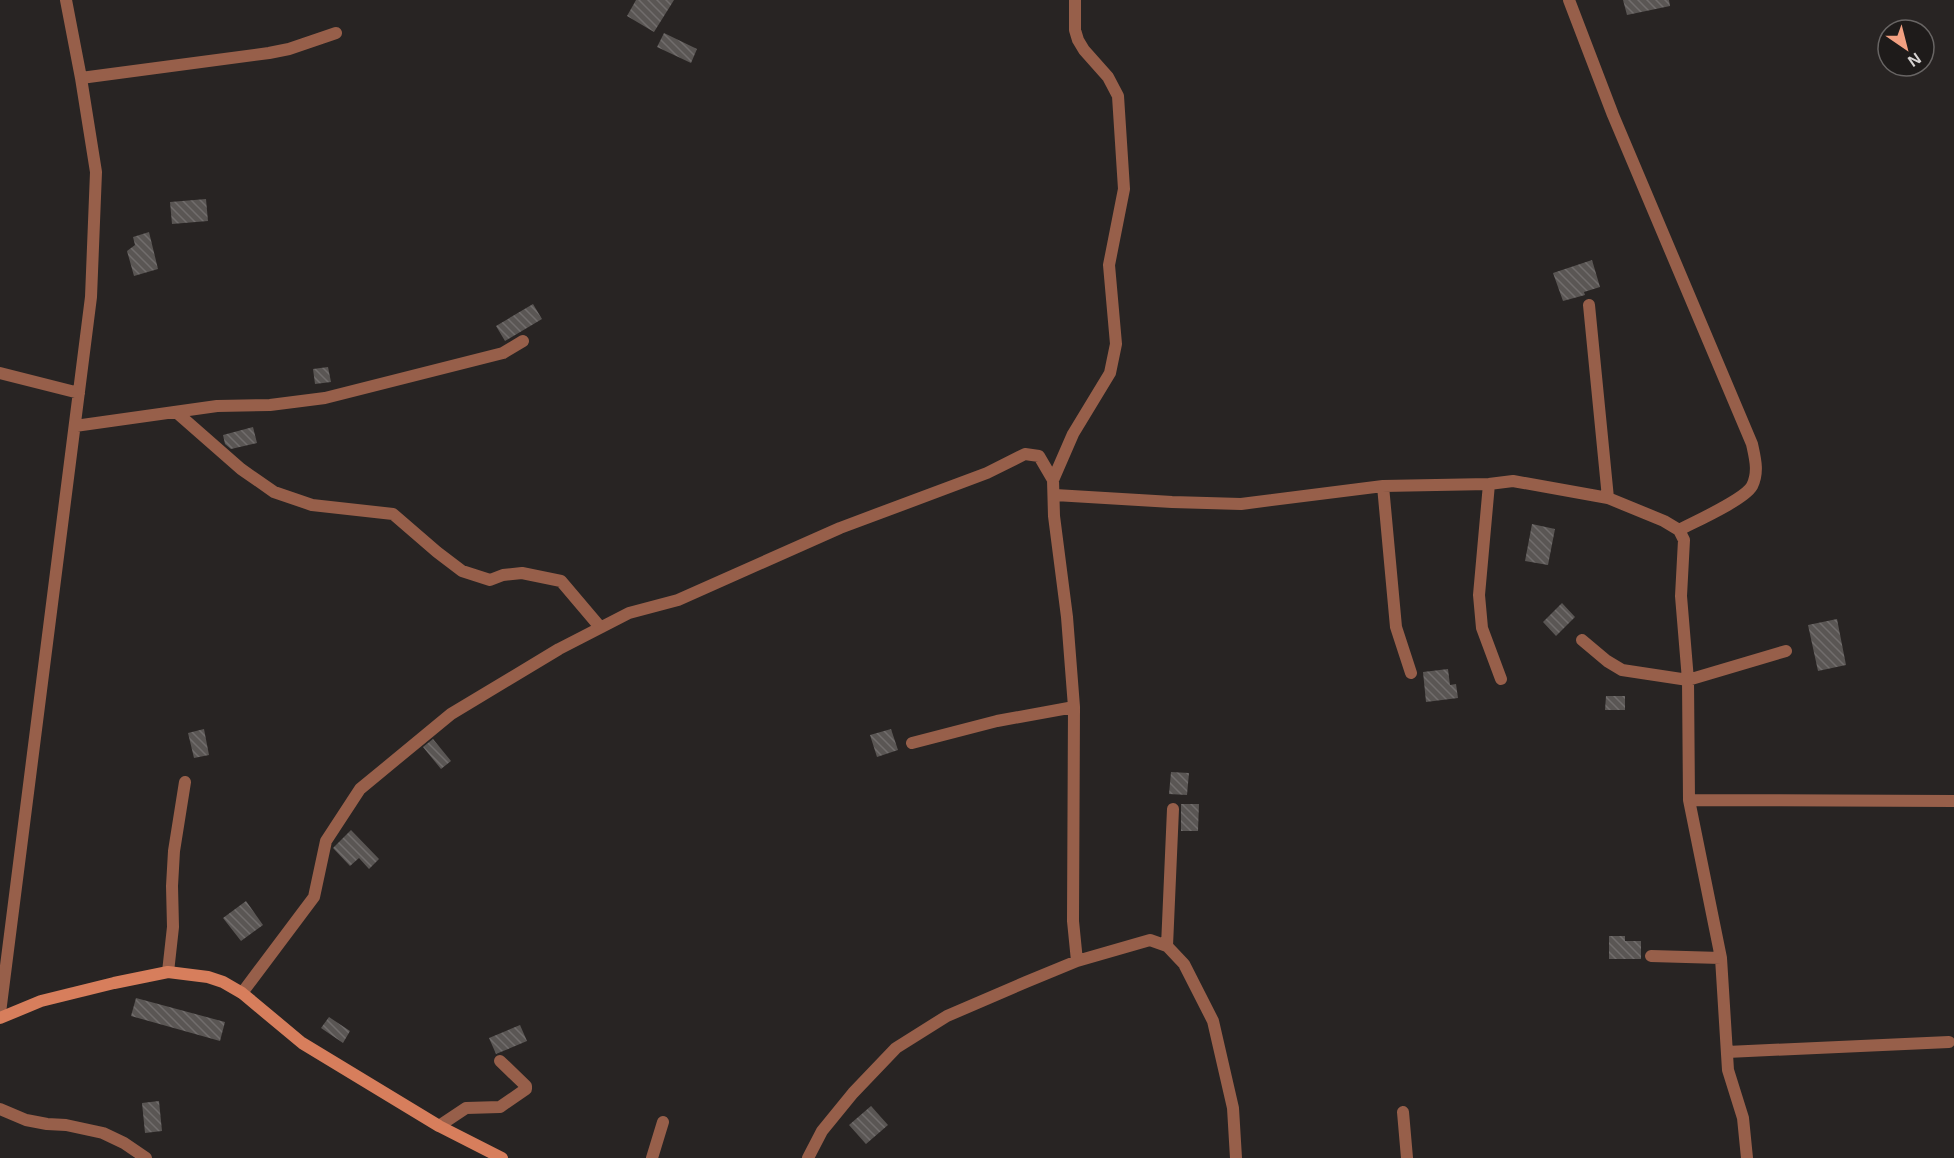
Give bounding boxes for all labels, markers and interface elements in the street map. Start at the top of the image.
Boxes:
north arrow [1876,18,1936,78]
text: N [1905,50,1924,70]

